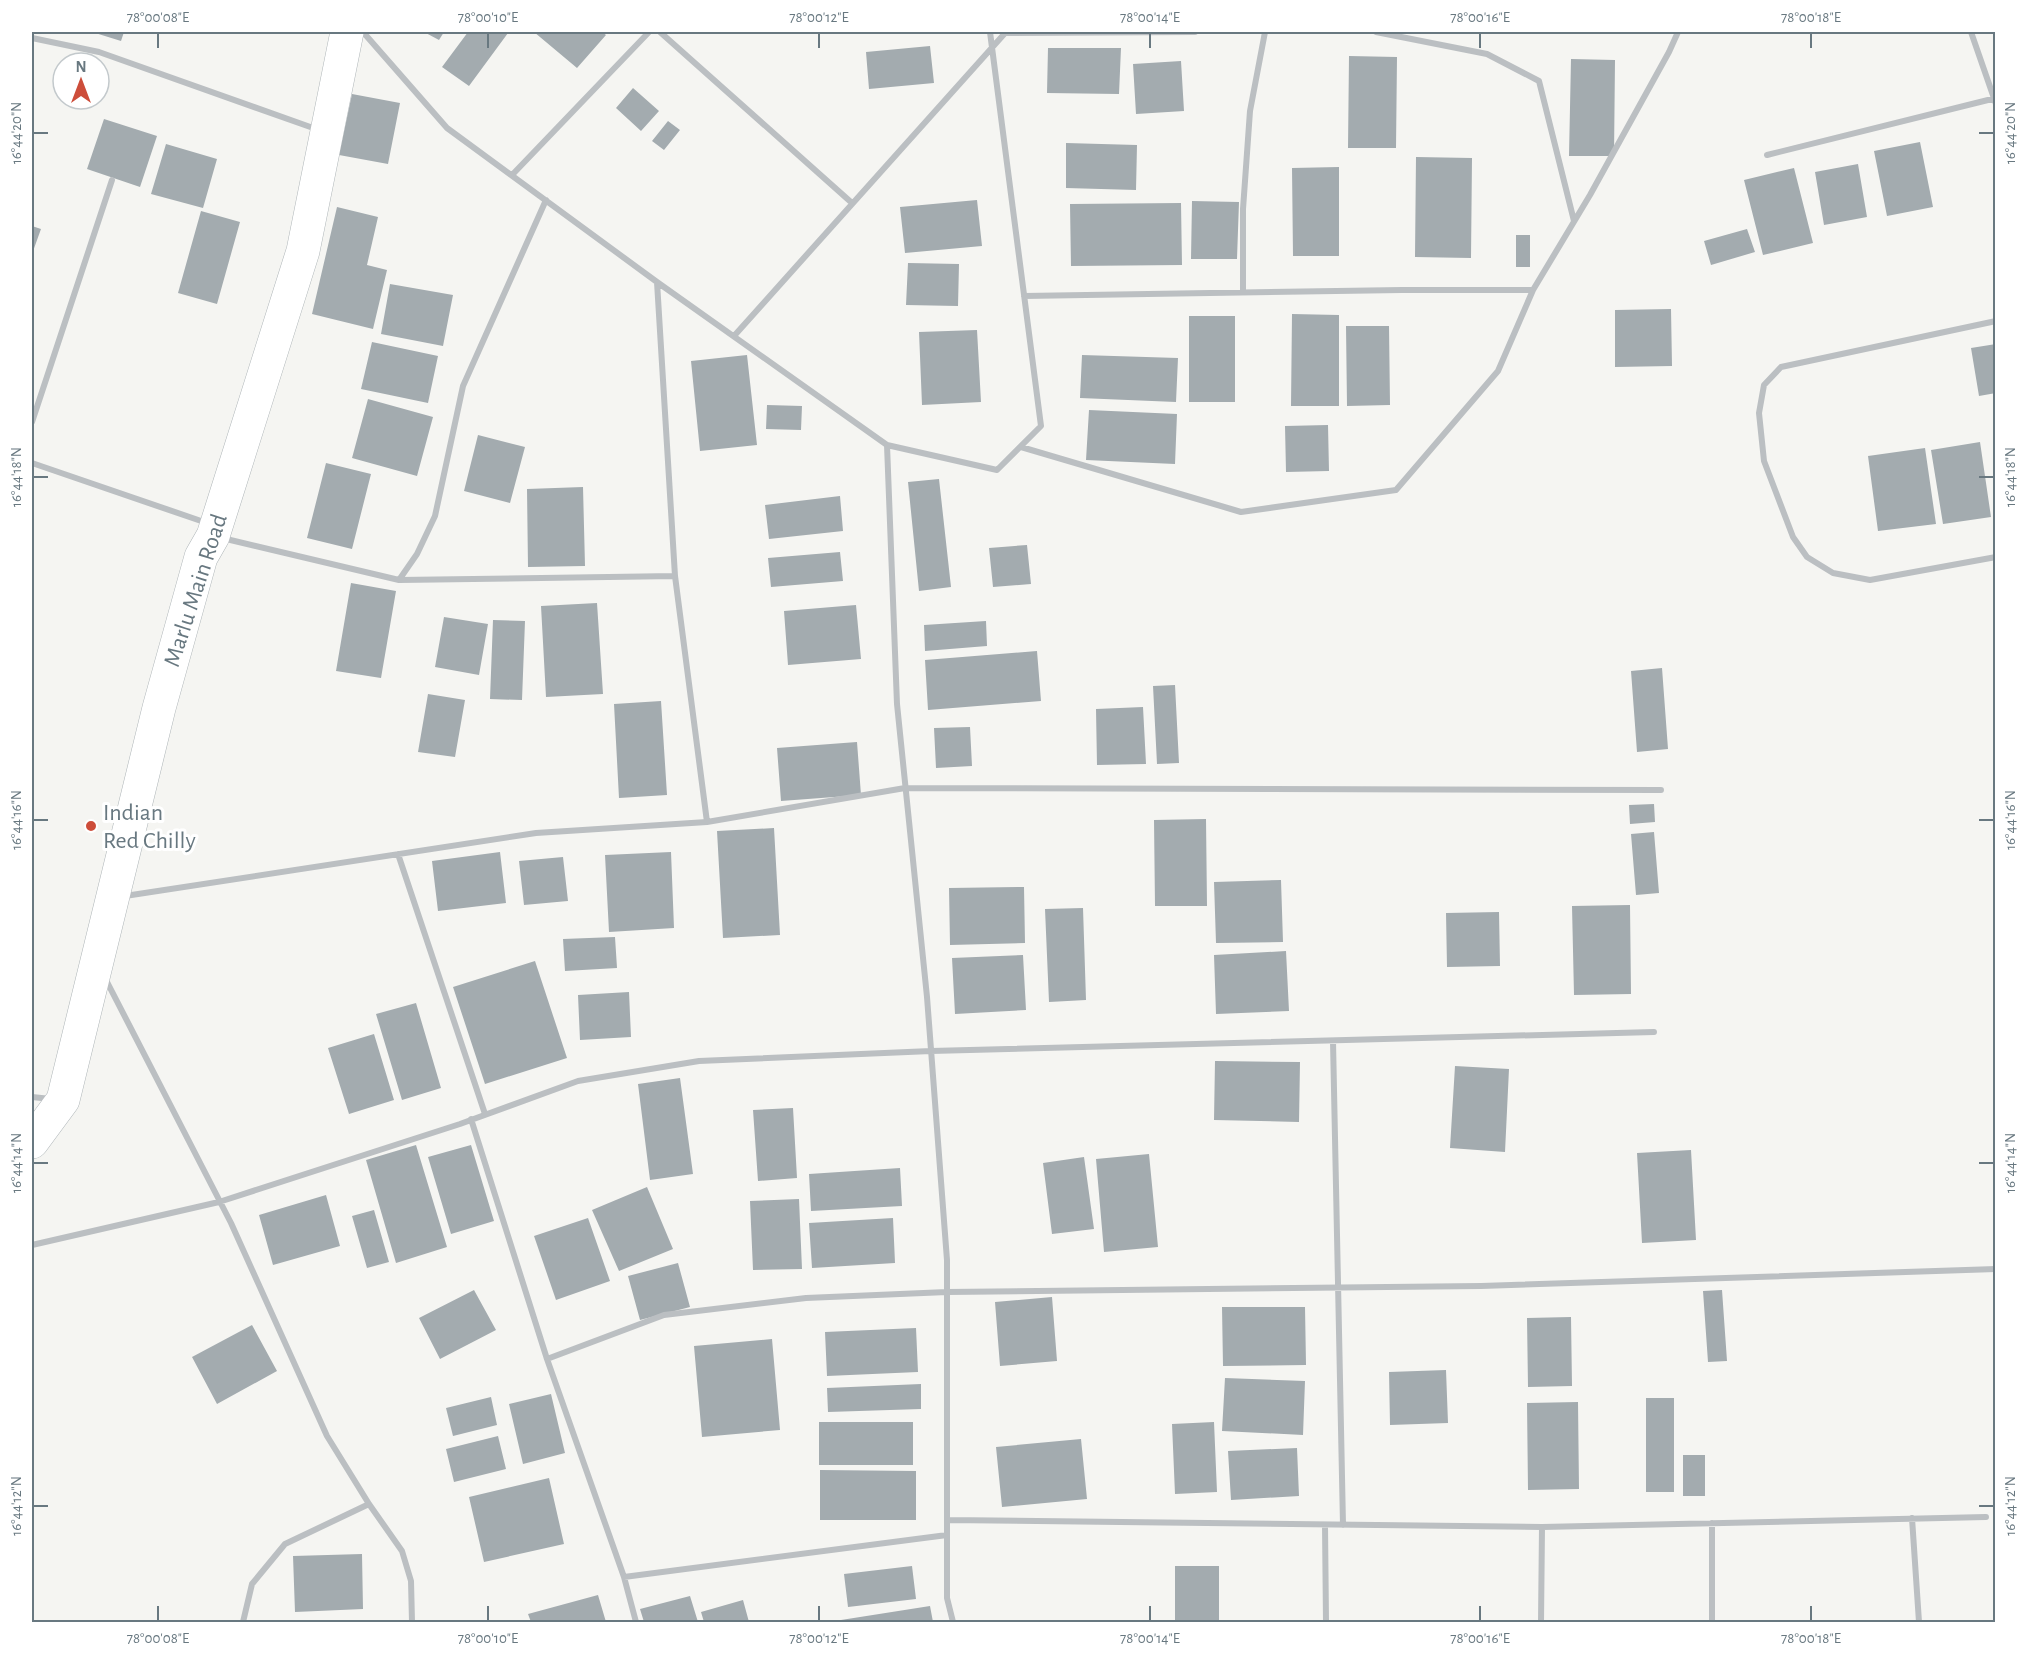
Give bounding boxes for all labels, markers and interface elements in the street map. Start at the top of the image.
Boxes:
text: 78°00'08"E [127,10,189,25]
text: 78°00'10"E [458,10,518,25]
text: 78°00'12"E [789,10,849,25]
text: 78°00'14"E [1120,10,1180,25]
text: 78°00'16"E [1450,10,1510,25]
text: 78°00'18"E [1781,10,1841,25]
north arrow [51,51,111,111]
text: N [75,59,87,75]
text: 16°44'20"N [9,102,24,164]
text: 16°44'20"N [2003,102,2018,164]
text: 16°44'18"N [9,447,24,507]
text: 16°44'18"N [2003,447,2018,507]
street label: Marlu Main Road [160,511,232,670]
text: 16°44'16"N [9,790,24,850]
text: 16°44'16"N [2003,790,2018,850]
place label: Indian Red Chilly [103,801,196,853]
marker: Indian Red Chilly [84,819,98,833]
text: 16°44'14"N [9,1133,24,1193]
text: 16°44'14"N [2003,1133,2018,1193]
text: 16°44'12"N [9,1476,24,1536]
text: 16°44'12"N [2003,1476,2018,1536]
text: 78°00'08"E [127,1631,189,1646]
text: 78°00'10"E [458,1631,518,1646]
text: 78°00'12"E [789,1631,849,1646]
text: 78°00'14"E [1120,1631,1180,1646]
text: 78°00'16"E [1450,1631,1510,1646]
text: 78°00'18"E [1781,1631,1841,1646]

